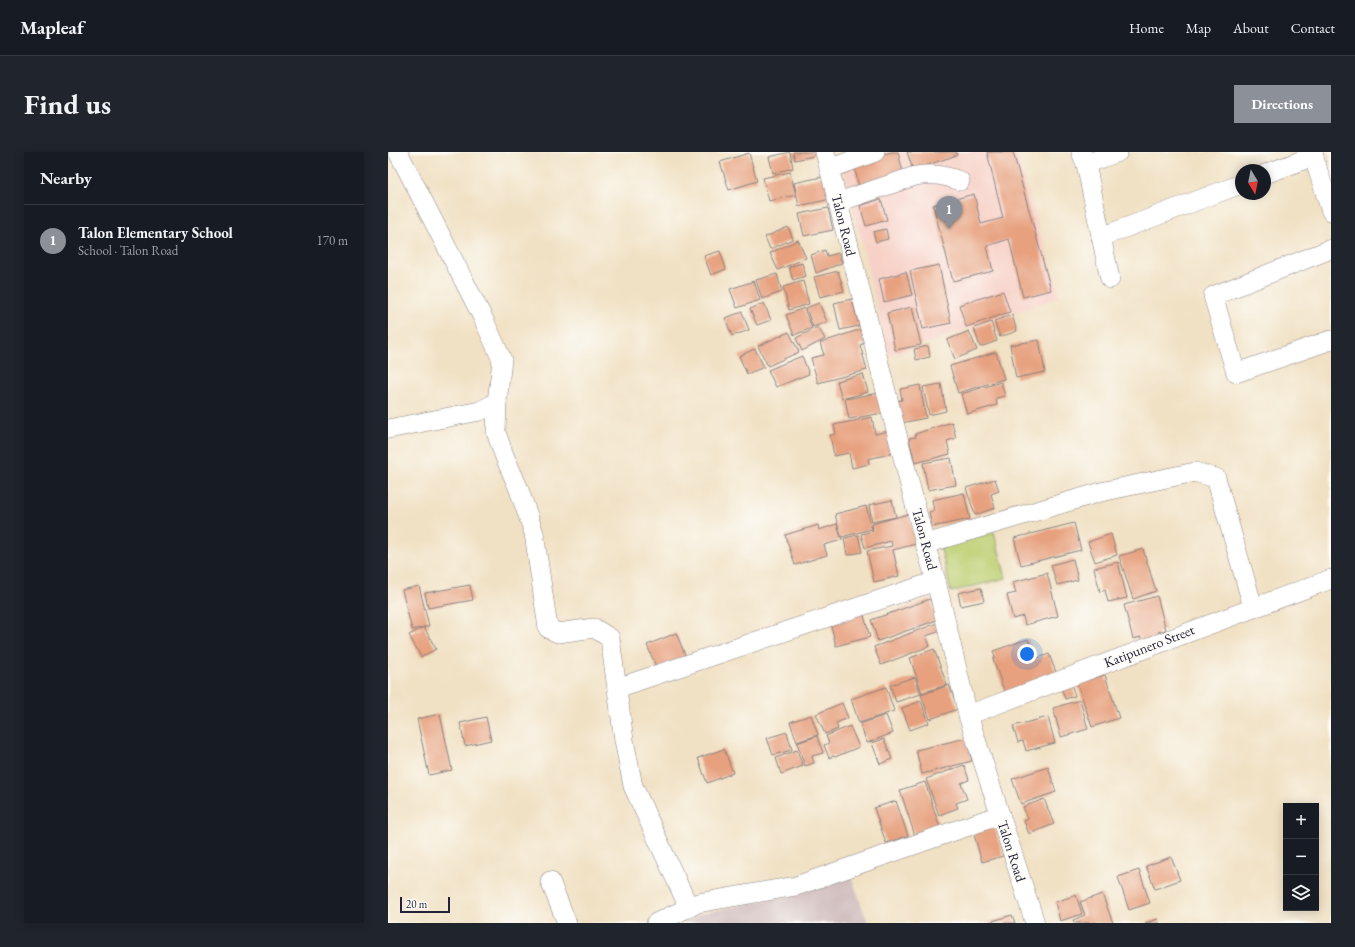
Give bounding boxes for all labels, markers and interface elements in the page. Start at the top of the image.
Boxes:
text: Mapleaf [20,15,84,40]
text: Home [1129,19,1164,37]
text: Map [1186,19,1211,37]
text: About [1233,19,1269,37]
text: Contact [1291,19,1335,37]
button: Directions [1234,85,1331,123]
text: Find us [24,86,111,122]
north arrow [1235,164,1271,200]
text: Nearby [40,167,92,189]
street label: Talon Road [828,192,861,259]
pin: 1 [936,196,962,229]
text: Talon Elementary School [78,223,233,242]
text: 1 [50,232,56,249]
text: 170 m [317,232,348,249]
text: School · Talon Road [78,242,178,259]
street label: Talon Road [908,506,942,573]
street label: Katipunero Street [1101,620,1197,672]
your location [1017,644,1037,664]
map controls [1283,803,1319,911]
button: + [1283,803,1319,839]
street label: Talon Road [994,818,1031,885]
button: − [1283,839,1319,875]
button: layers [1283,875,1319,911]
scale bar [400,895,450,914]
text: 20 m [406,897,427,911]

